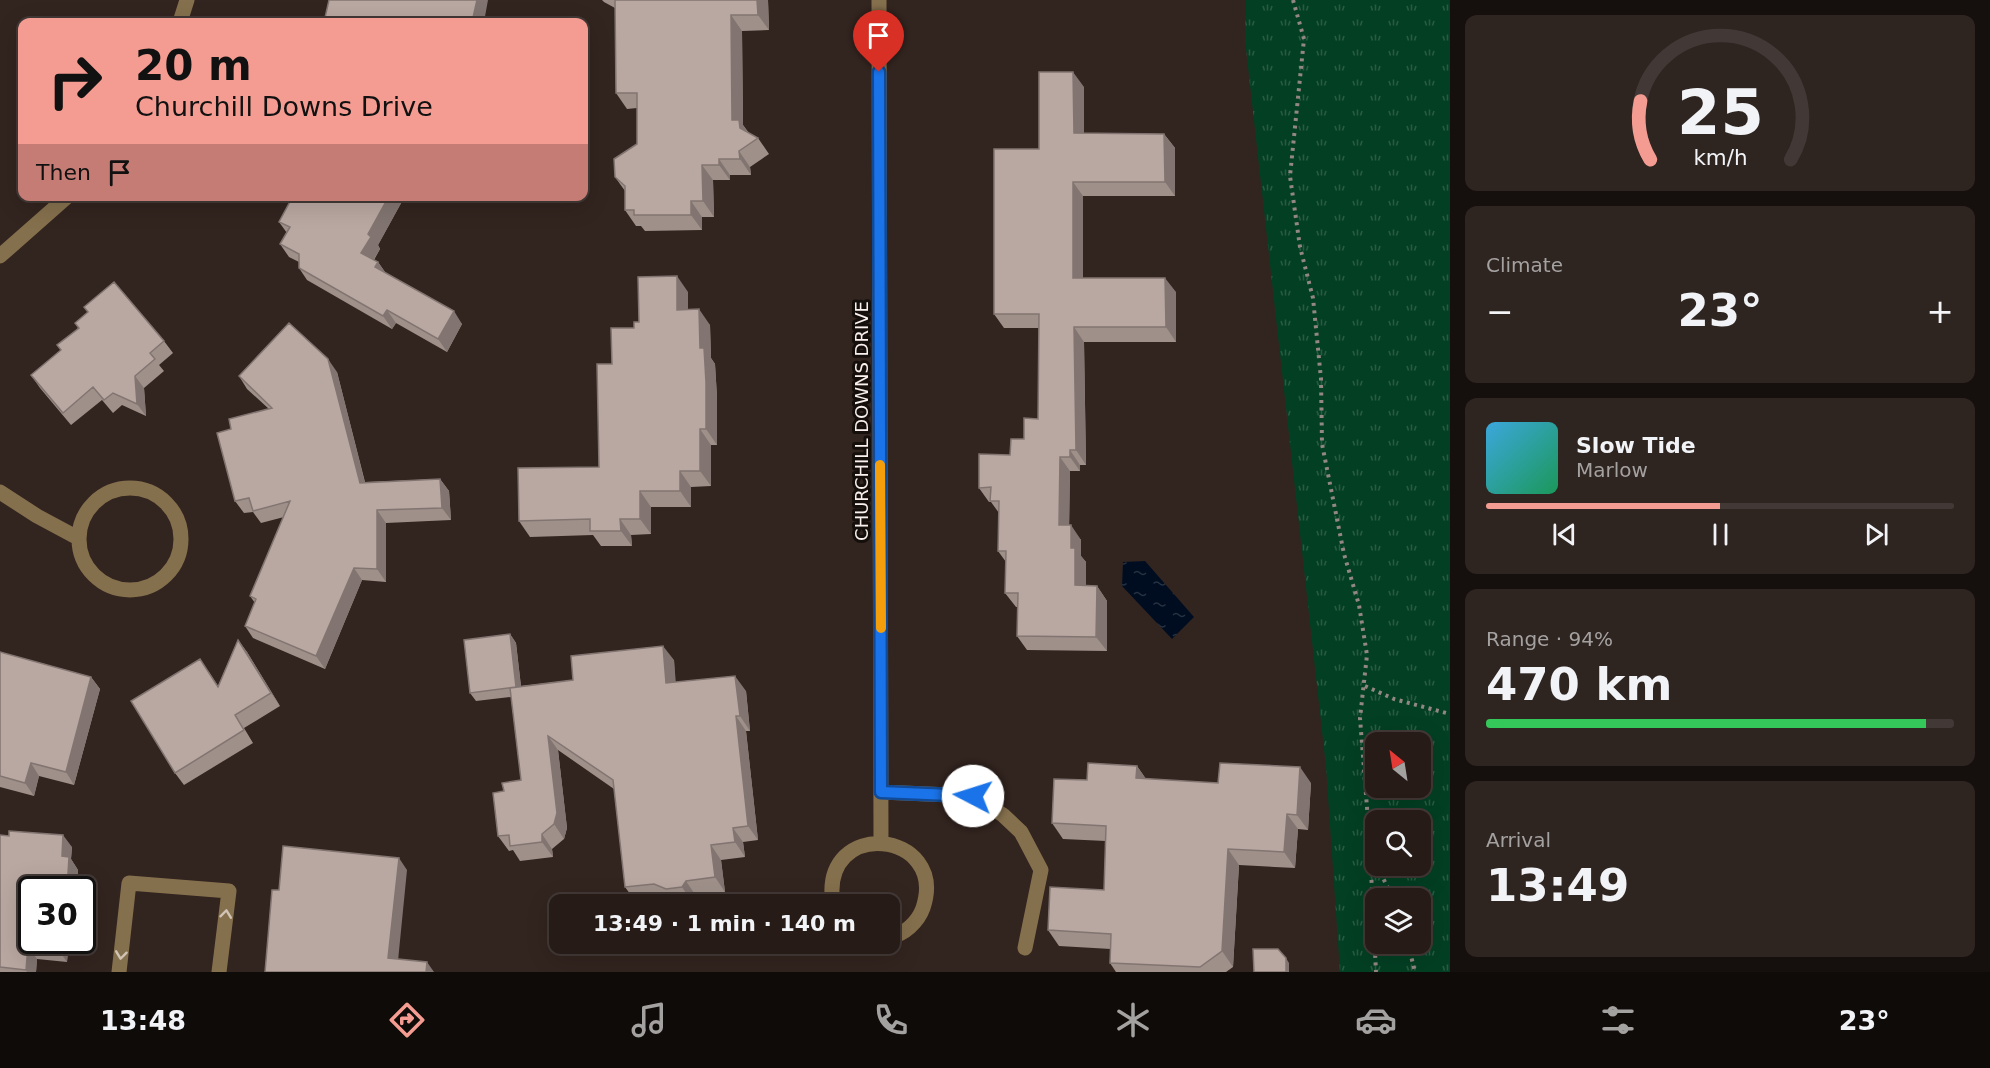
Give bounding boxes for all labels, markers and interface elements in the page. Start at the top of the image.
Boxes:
pin [853,10,904,72]
icon: arrive [862,19,895,52]
text: 20 m [135,41,252,90]
icon: right [36,42,114,120]
text: 25 [1677,76,1763,149]
text: Churchill Downs Drive [135,91,433,122]
text: km/h [1693,146,1747,171]
icon: arrive [103,156,136,189]
text: Then [36,160,91,185]
text: Climate [1486,253,1563,277]
text: 23° [1677,284,1763,337]
text: − [1486,292,1514,331]
text: + [1926,292,1954,331]
street label: CHURCHILL DOWNS DRIVE [851,301,872,541]
text: Slow Tide [1576,433,1696,458]
text: Marlow [1576,458,1648,482]
icon: previous [1548,518,1581,551]
icon: pause [1704,518,1737,551]
icon: next [1860,518,1893,551]
text: Range · 94% [1486,627,1613,651]
text: 470 km [1486,658,1672,711]
north arrow [1365,732,1431,798]
map controls [1365,732,1431,954]
position arrow [941,764,1005,828]
button: search [1365,810,1431,876]
text: Arrival [1486,828,1551,852]
text: 13:49 [1486,859,1629,912]
speed limit sign: 30 [18,876,96,954]
button: layers [1365,888,1431,954]
one-way arrow [220,909,232,919]
text: 13:49 · 1 min · 140 m [593,911,856,936]
one-way arrow [115,950,128,959]
icon: directions [386,999,428,1041]
icon: music [628,999,670,1041]
icon: phone [870,999,912,1041]
icon: climate [1112,999,1154,1041]
icon: car [1355,999,1397,1041]
icon: filters [1597,999,1639,1041]
text: 13:48 [100,1005,186,1036]
text: 23° [1839,1005,1890,1036]

